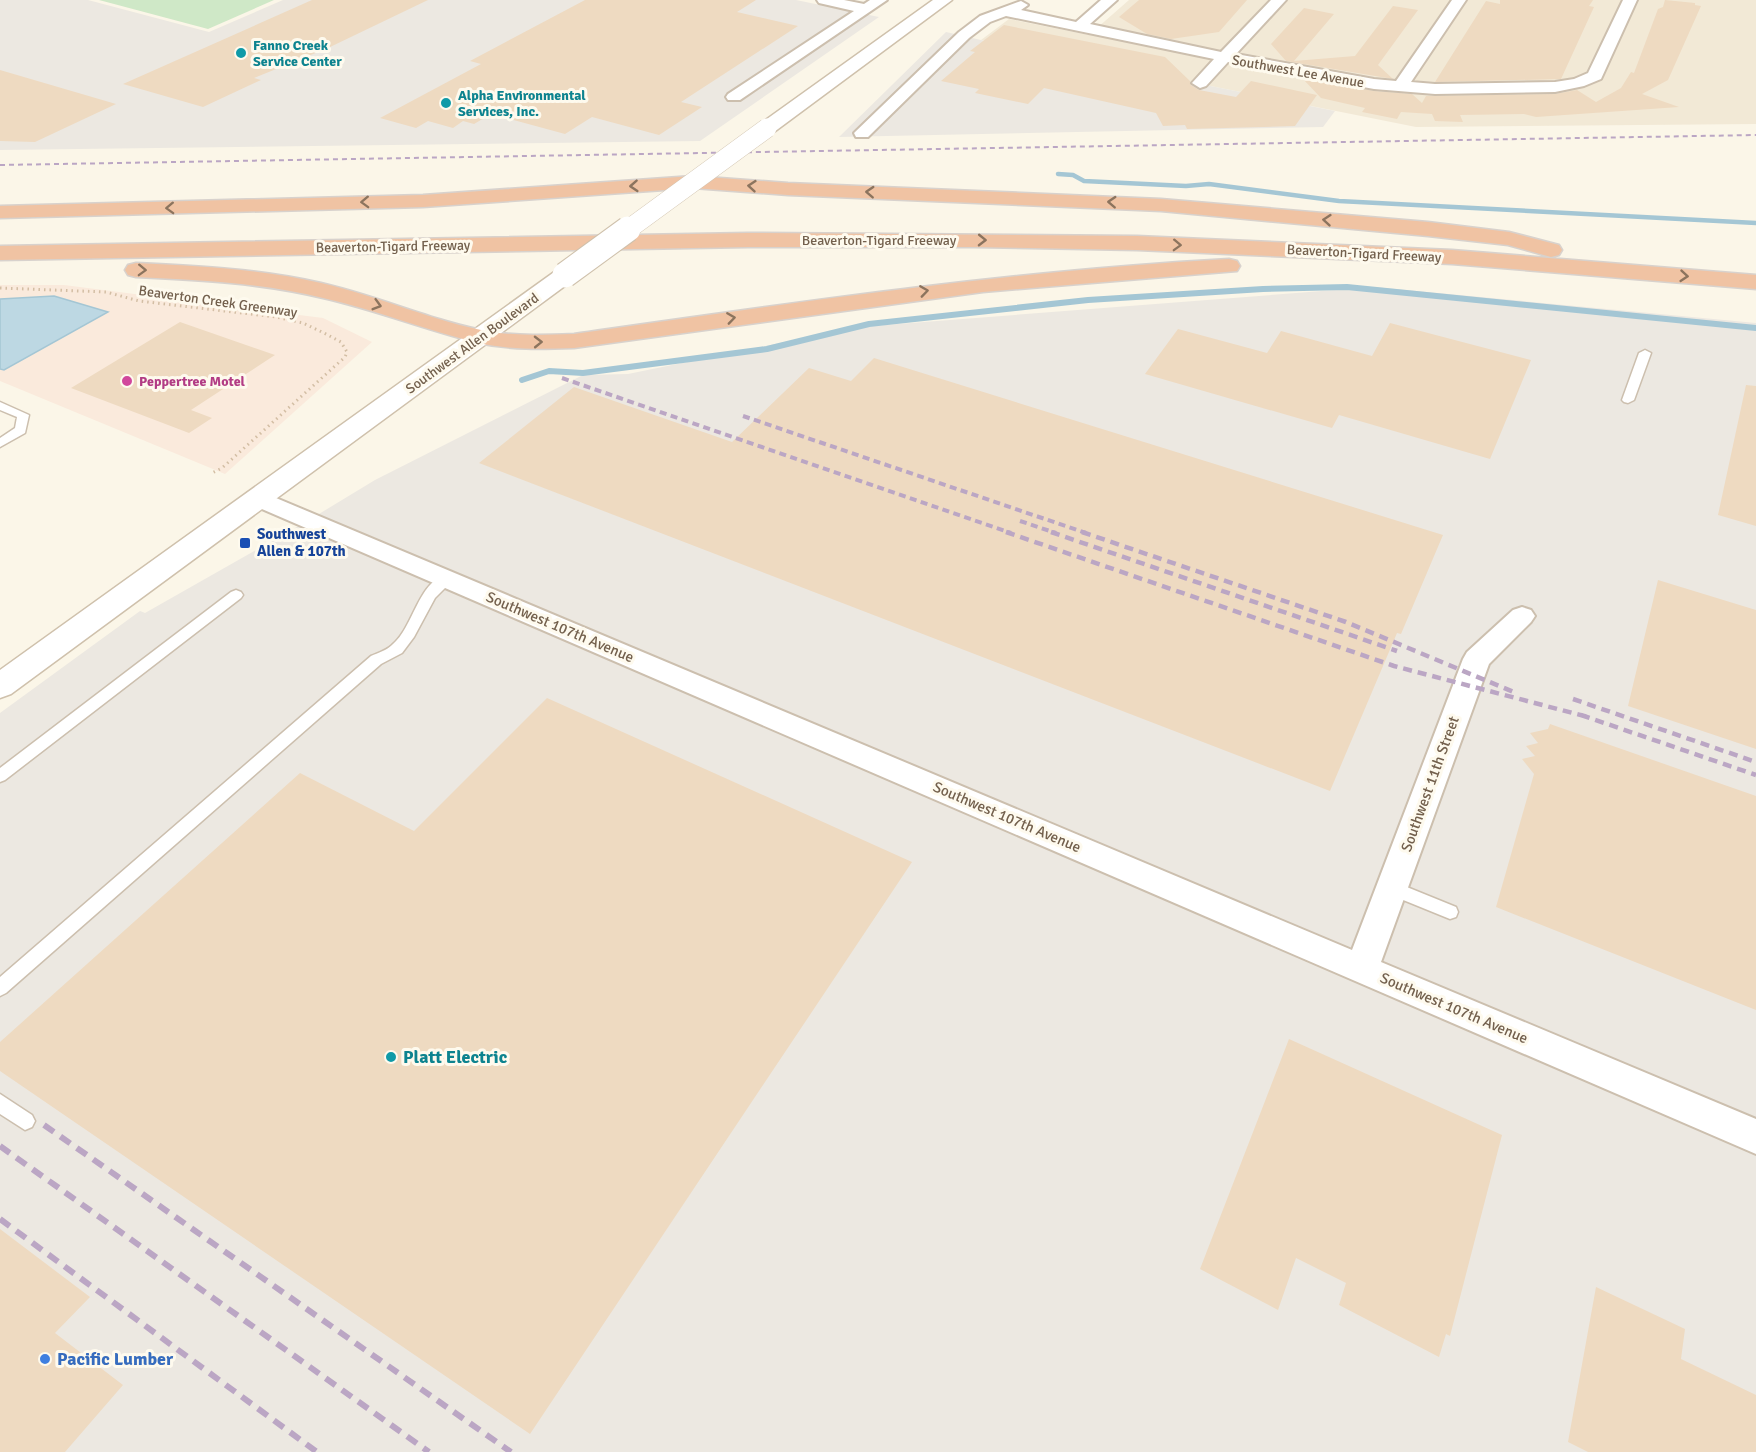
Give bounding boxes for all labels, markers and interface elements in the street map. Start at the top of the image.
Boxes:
place label: Fanno Creek Service Center [253,37,342,70]
marker: Fanno Creek Service Center [234,46,248,60]
street label: Southwest Lee Avenue [1231,51,1365,91]
place label: Alpha Environmental Services, Inc. [458,87,586,120]
marker: Alpha Environmental Services, Inc. [439,96,453,110]
one-way arrow [630,180,639,193]
one-way arrow [748,180,757,193]
one-way arrow [866,186,875,199]
one-way arrow [360,196,369,209]
one-way arrow [1107,196,1116,209]
one-way arrow [165,201,174,214]
one-way arrow [1322,214,1331,227]
street label: Beaverton-Tigard Freeway [802,232,957,249]
one-way arrow [978,234,987,247]
street label: Beaverton-Tigard Freeway [316,237,471,256]
one-way arrow [1173,238,1182,251]
street label: Beaverton-Tigard Freeway [1286,241,1442,266]
one-way arrow [138,264,147,277]
one-way arrow [1680,269,1689,282]
street label: Beaverton Creek Greenway [138,282,299,321]
one-way arrow [920,286,929,298]
street label: Southwest Allen Boulevard [402,289,542,397]
one-way arrow [371,297,381,310]
one-way arrow [727,313,736,325]
one-way arrow [533,335,542,348]
place label: Peppertree Motel [139,373,246,390]
marker: Peppertree Motel [120,374,134,388]
place label: Southwest Allen & 107th [257,525,346,560]
marker: Southwest Allen & 107th [238,536,252,550]
street label: Southwest 107th Avenue [483,588,637,666]
street label: Southwest 11th Street [1397,714,1463,854]
street label: Southwest 107th Avenue [930,778,1084,856]
street label: Southwest 107th Avenue [1377,969,1531,1047]
place label: Platt Electric [403,1046,508,1068]
marker: Platt Electric [384,1050,398,1064]
place label: Pacific Lumber [57,1348,174,1370]
marker: Pacific Lumber [38,1352,52,1366]

